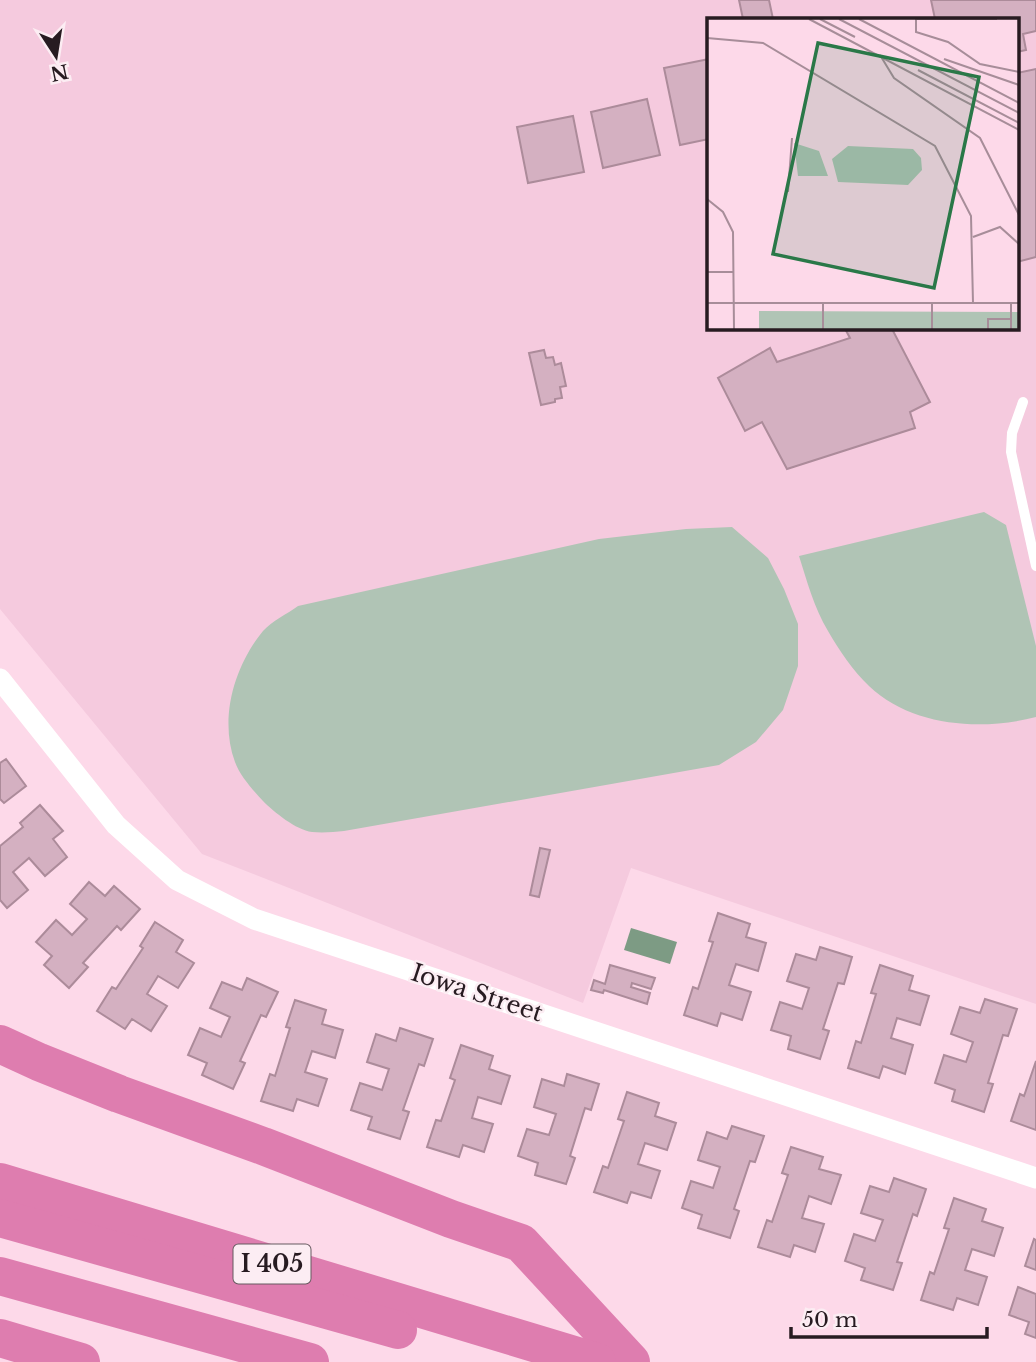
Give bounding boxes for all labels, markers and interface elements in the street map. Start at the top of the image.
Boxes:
inset map [707,18,1018,329]
north arrow [21,21,91,91]
text: N [48,59,71,85]
street label: Iowa Street [408,958,547,1027]
road number: I 405 [233,1245,310,1284]
scale bar [791,1296,987,1340]
text: 50 m [802,1307,858,1333]

